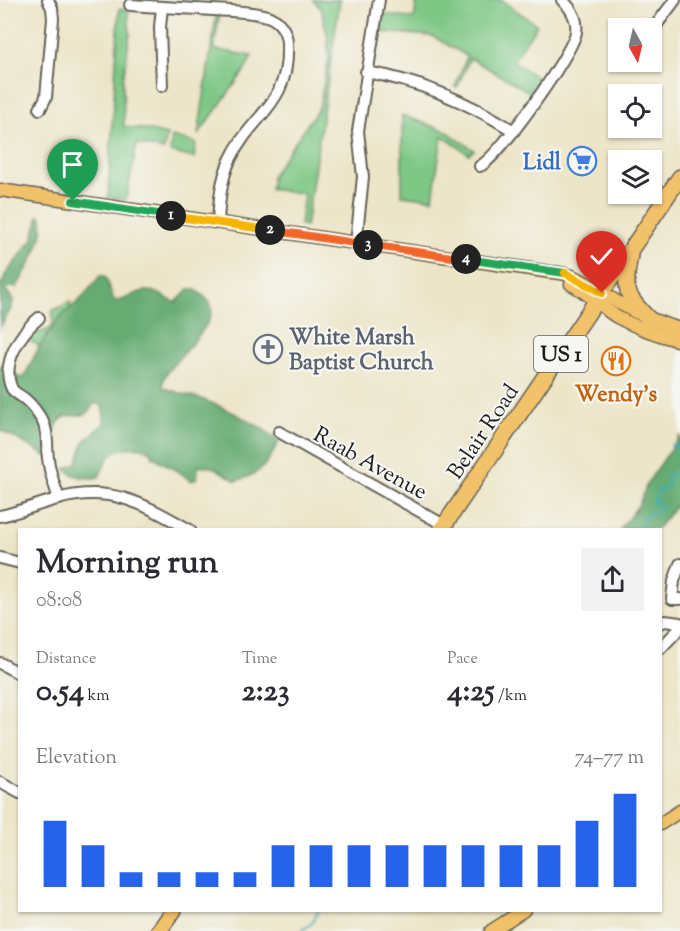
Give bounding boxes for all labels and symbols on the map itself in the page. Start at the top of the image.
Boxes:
north arrow [608,18,662,72]
pin [47,139,98,201]
supermarket icon: Lidl [566,145,598,177]
place label: Lidl [523,148,562,180]
pin: 1 [156,201,186,231]
pin: 2 [255,215,285,245]
pin: 3 [353,230,383,260]
pin [576,231,627,293]
pin: 4 [451,244,481,274]
place label: White Marsh Baptist Church [289,323,434,380]
church icon: White Marsh Baptist Church [252,333,284,365]
road number: US 1 [534,336,588,372]
restaurant icon: Wendy's [600,345,632,377]
street label: Belair Road [441,379,528,487]
place label: Wendy's [575,380,657,412]
street label: Raab Avenue [307,420,432,509]

